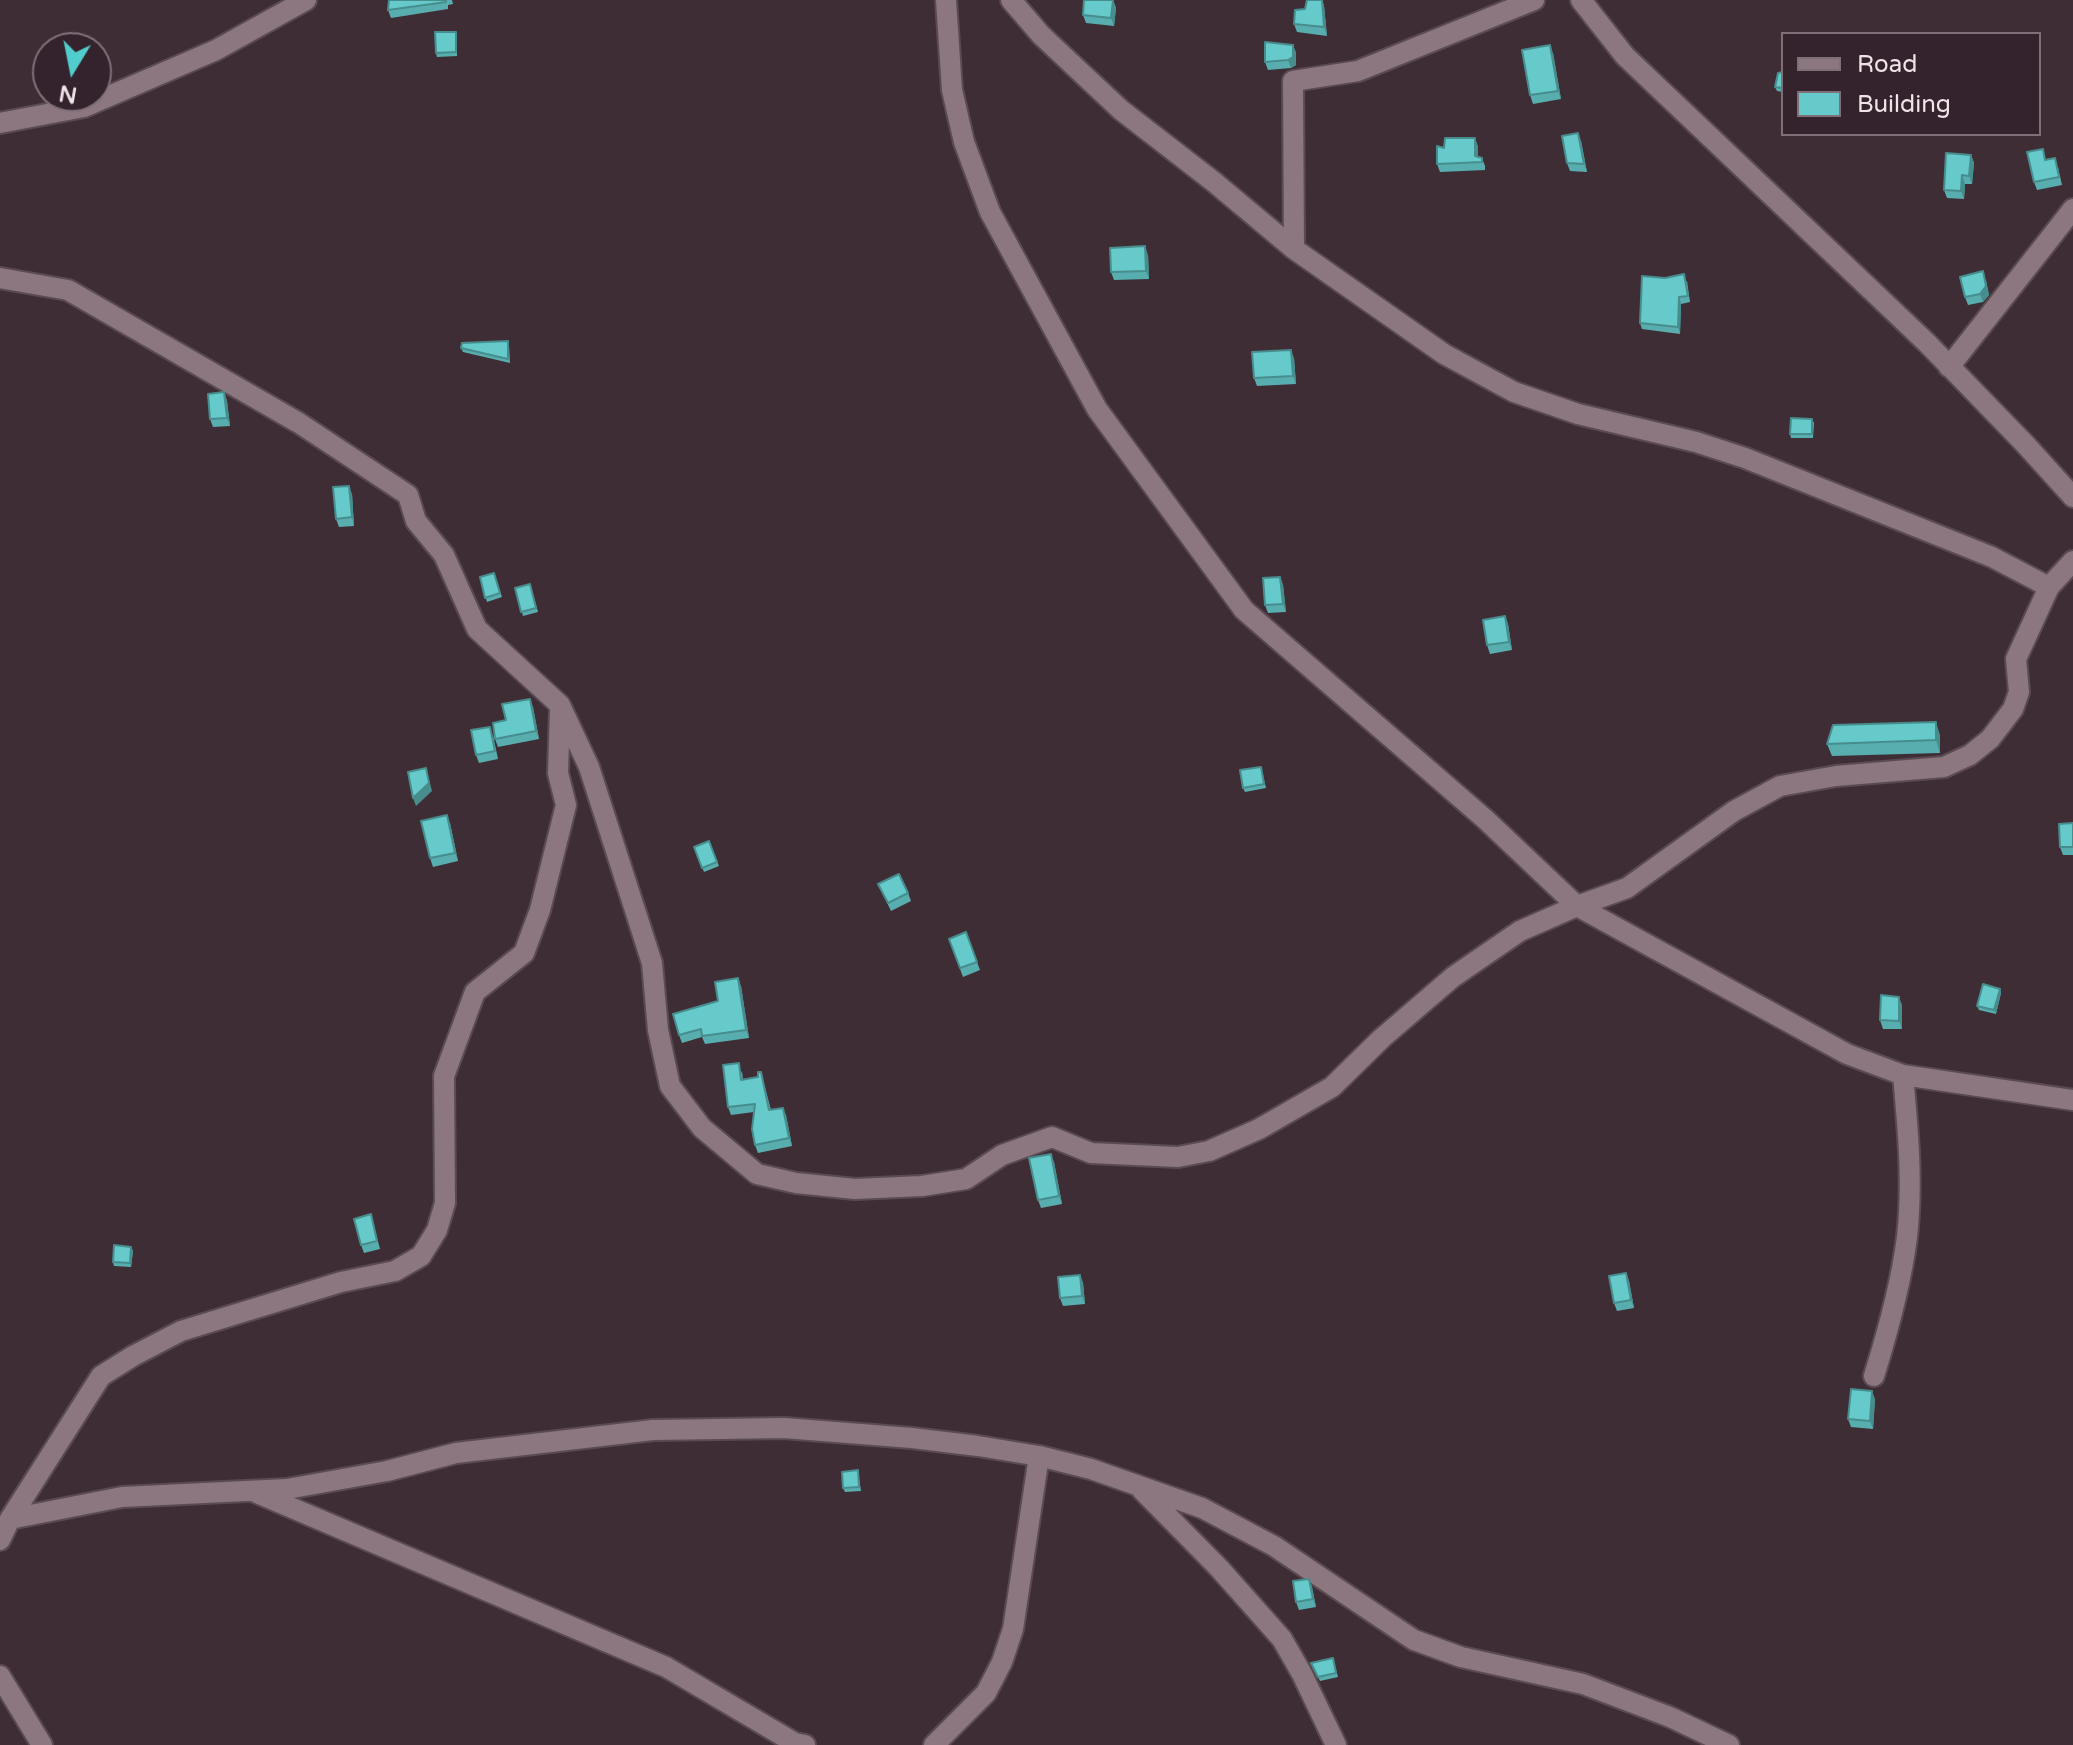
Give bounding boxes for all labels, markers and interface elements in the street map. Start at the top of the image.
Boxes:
north arrow [32,32,112,112]
legend [1781,32,2041,136]
text: Road [1857,50,1917,79]
text: N [57,79,79,108]
text: Building [1857,90,1951,119]

